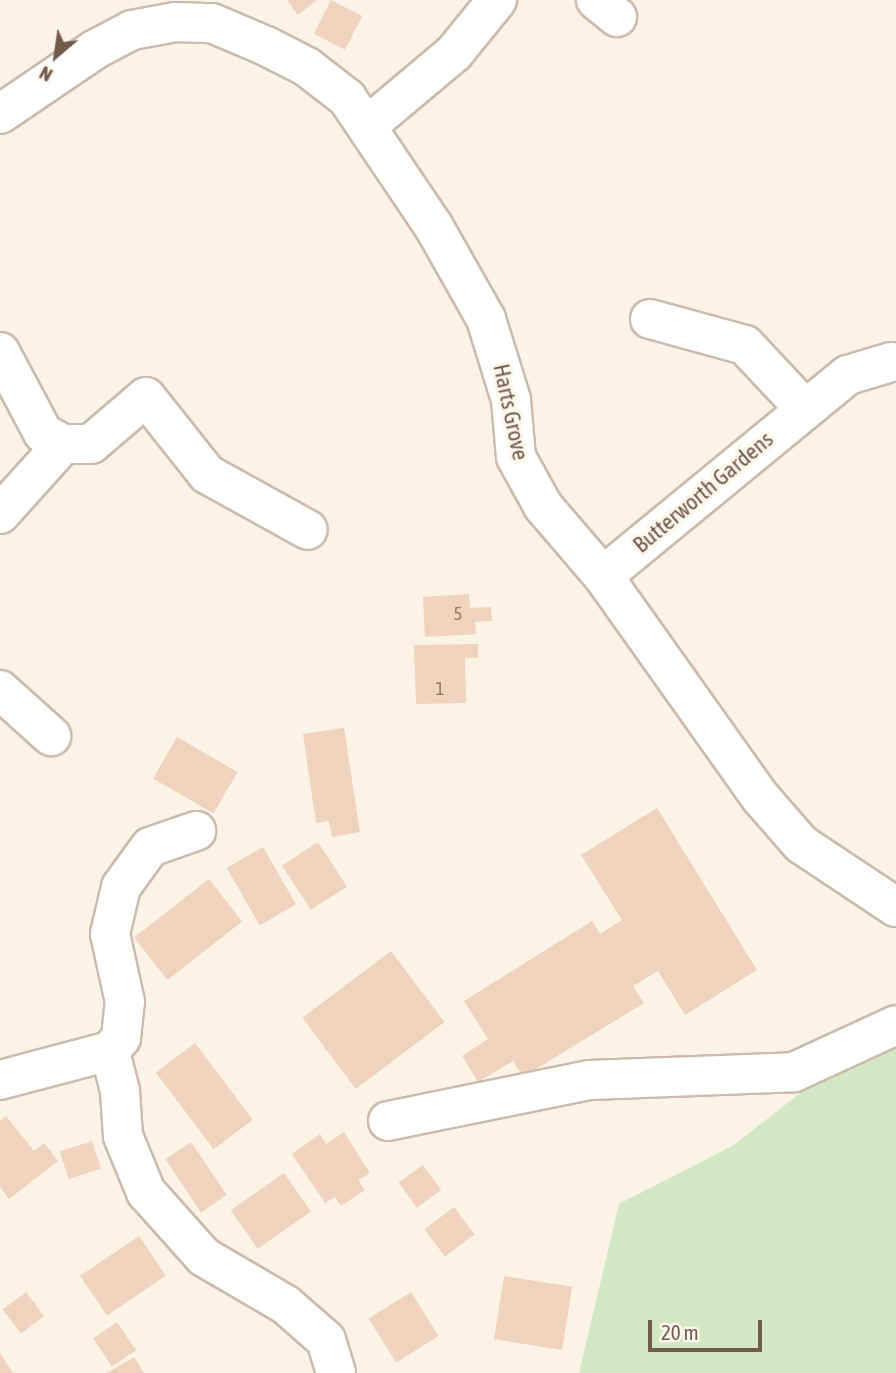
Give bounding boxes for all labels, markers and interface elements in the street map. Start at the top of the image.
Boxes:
north arrow [21,21,91,91]
text: N [36,62,56,87]
street label: Harts Grove [487,361,535,463]
street label: Butterworth Gardens [627,425,779,559]
house number: 5 [454,603,462,625]
house number: 1 [436,678,444,700]
scale bar [651,1306,765,1350]
text: 20 m [661,1320,699,1344]

